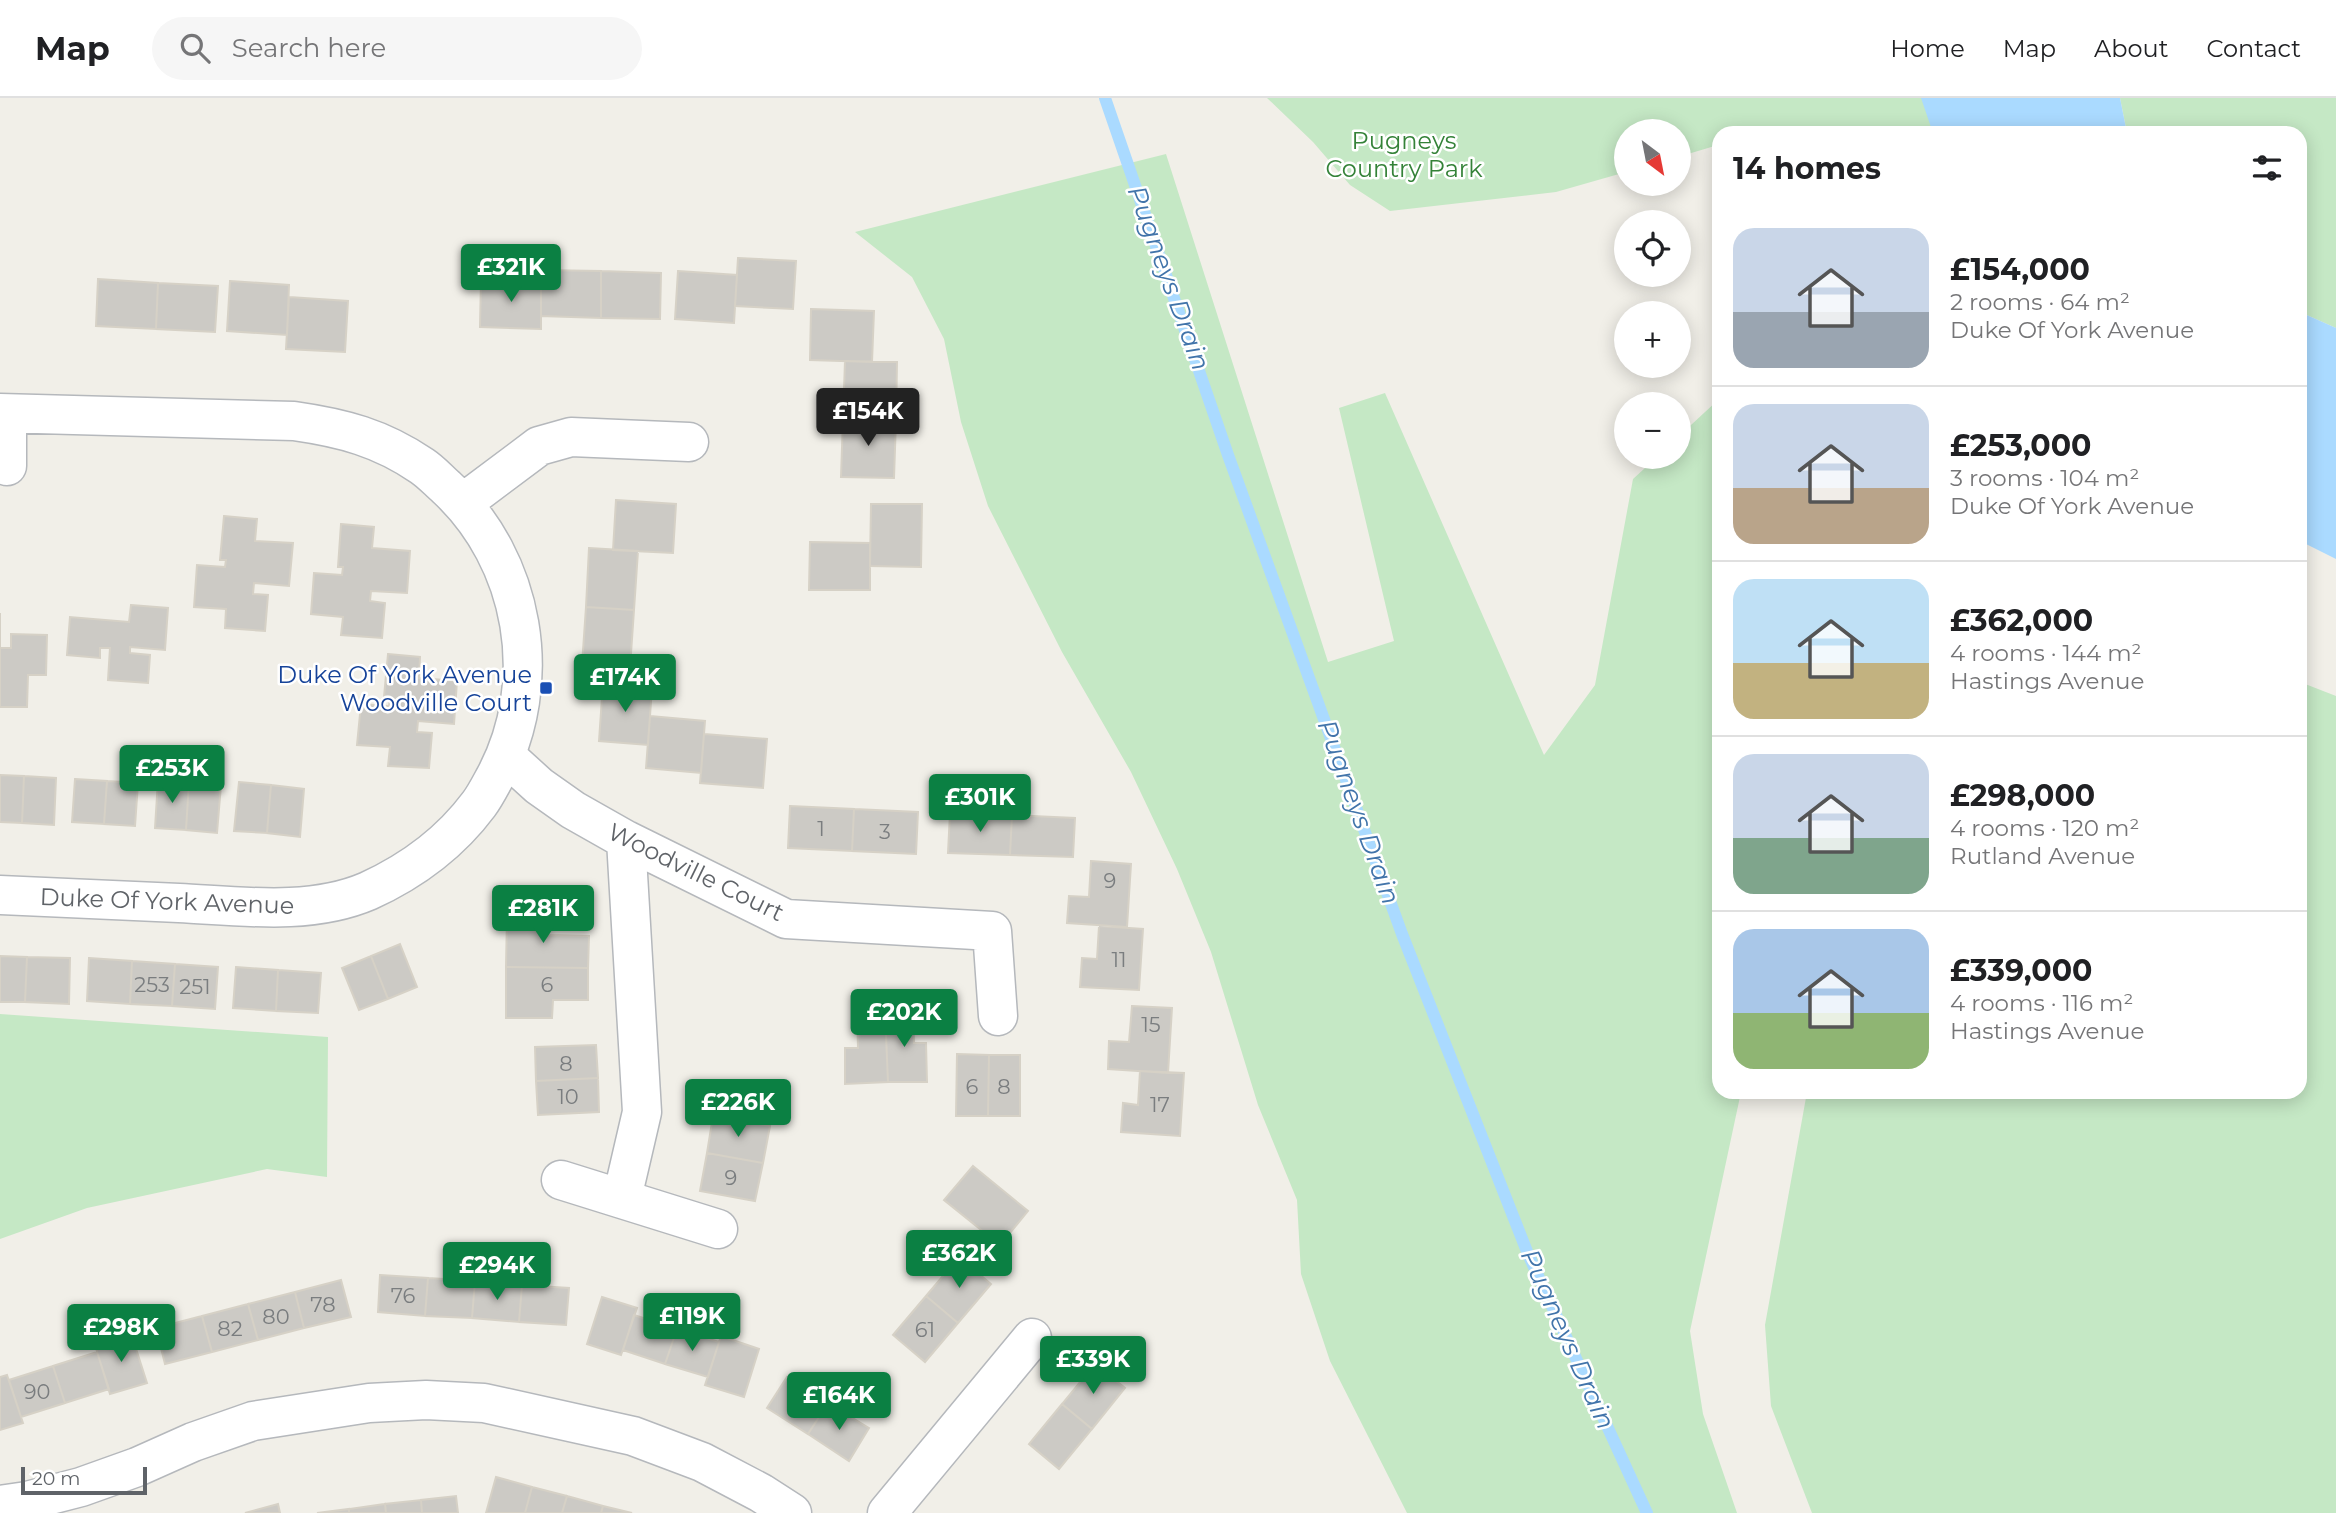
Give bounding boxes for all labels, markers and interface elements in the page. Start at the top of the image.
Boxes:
search box [152,17,642,80]
text: Map [35,28,110,68]
icon: search [176,29,214,67]
text: Search here [232,32,386,64]
text: Home [1890,34,1965,63]
text: Map [2003,34,2056,63]
text: About [2094,34,2168,63]
text: Contact [2206,34,2301,63]
north arrow [1614,119,1690,196]
map controls [1614,119,1691,469]
park label: Pugneys Country Park [1325,126,1483,183]
icon: filters [2248,149,2286,187]
text: 14 homes [1733,150,1881,187]
water label: Pugneys Drain [1121,181,1217,375]
button: locate [1614,210,1691,287]
pin: £321K [462,244,560,304]
text: £154,000 [1950,251,2090,288]
text: £321K [477,253,545,281]
icon: home [1789,256,1873,340]
text: 2 rooms · 64 m² [1950,288,2130,316]
button: + [1614,301,1691,378]
text: Duke Of York Avenue [1950,316,2194,344]
pin: £154K [819,388,917,448]
button: − [1614,392,1691,469]
text: £154K [832,397,904,425]
text: £253,000 [1950,427,2091,464]
icon: home [1789,432,1873,516]
text: 3 rooms · 104 m² [1950,464,2139,492]
text: Duke Of York Avenue [1950,492,2194,520]
text: £362,000 [1950,602,2093,639]
icon: home [1789,607,1873,691]
text: 4 rooms · 144 m² [1950,639,2142,667]
pin: £174K [576,654,674,714]
place label: Duke Of York Avenue Woodville Court [277,660,532,717]
text: £174K [590,663,660,691]
text: Hastings Avenue [1950,667,2144,695]
marker: Duke Of York Avenue Woodville Court [538,680,554,696]
water label: Pugneys Drain [1311,715,1407,909]
pin: £253K [123,746,221,805]
text: £253K [136,754,208,782]
pin: £301K [931,774,1029,834]
text: £298,000 [1950,777,2095,814]
icon: home [1789,782,1873,866]
text: £301K [945,783,1015,811]
text: 4 rooms · 120 m² [1950,814,2139,842]
house number: 1 [817,816,825,841]
street label: Woodville Court [603,817,789,927]
house number: 3 [879,819,891,844]
text: Rutland Avenue [1950,842,2135,870]
house number: 9 [1104,868,1116,893]
street label: Duke Of York Avenue [39,882,295,920]
pin: £281K [494,886,592,945]
text: £281K [508,894,578,922]
house number: 11 [1111,947,1127,972]
text: £339,000 [1950,952,2092,989]
icon: home [1789,957,1873,1041]
house number: 253 [134,972,170,997]
house number: 6 [541,972,554,997]
house number: 251 [179,974,211,999]
text: 4 rooms · 116 m² [1950,989,2133,1017]
pin: £202K [855,990,953,1049]
text: £202K [867,998,941,1026]
house number: 15 [1141,1012,1161,1037]
text: Hastings Avenue [1950,1017,2144,1045]
house number: 8 [559,1051,573,1076]
house number: 6 [966,1074,979,1099]
house number: 8 [997,1074,1011,1099]
pin: £226K [689,1080,787,1139]
house number: 10 [557,1084,579,1109]
text: £226K [701,1088,775,1116]
house number: 17 [1150,1092,1170,1117]
house number: 9 [725,1165,737,1190]
pin: £362K [910,1230,1008,1290]
text: £362K [922,1239,996,1267]
pin: £294K [448,1242,546,1302]
water label: Pugneys Drain [1514,1244,1622,1434]
text: £294K [459,1251,535,1279]
house number: 76 [391,1283,416,1308]
house number: 78 [310,1292,336,1317]
pin: £119K [643,1294,741,1353]
text: £119K [659,1302,725,1330]
pin: £298K [72,1304,170,1364]
house number: 80 [262,1304,290,1329]
text: £298K [83,1313,159,1341]
house number: 82 [217,1316,243,1341]
house number: 61 [915,1317,935,1342]
pin: £339K [1044,1336,1142,1396]
text: £339K [1056,1345,1130,1373]
pin: £164K [790,1372,888,1432]
house number: 90 [24,1379,50,1404]
text: £164K [803,1381,875,1409]
scale bar [21,1464,147,1496]
text: 20 m [32,1467,80,1490]

